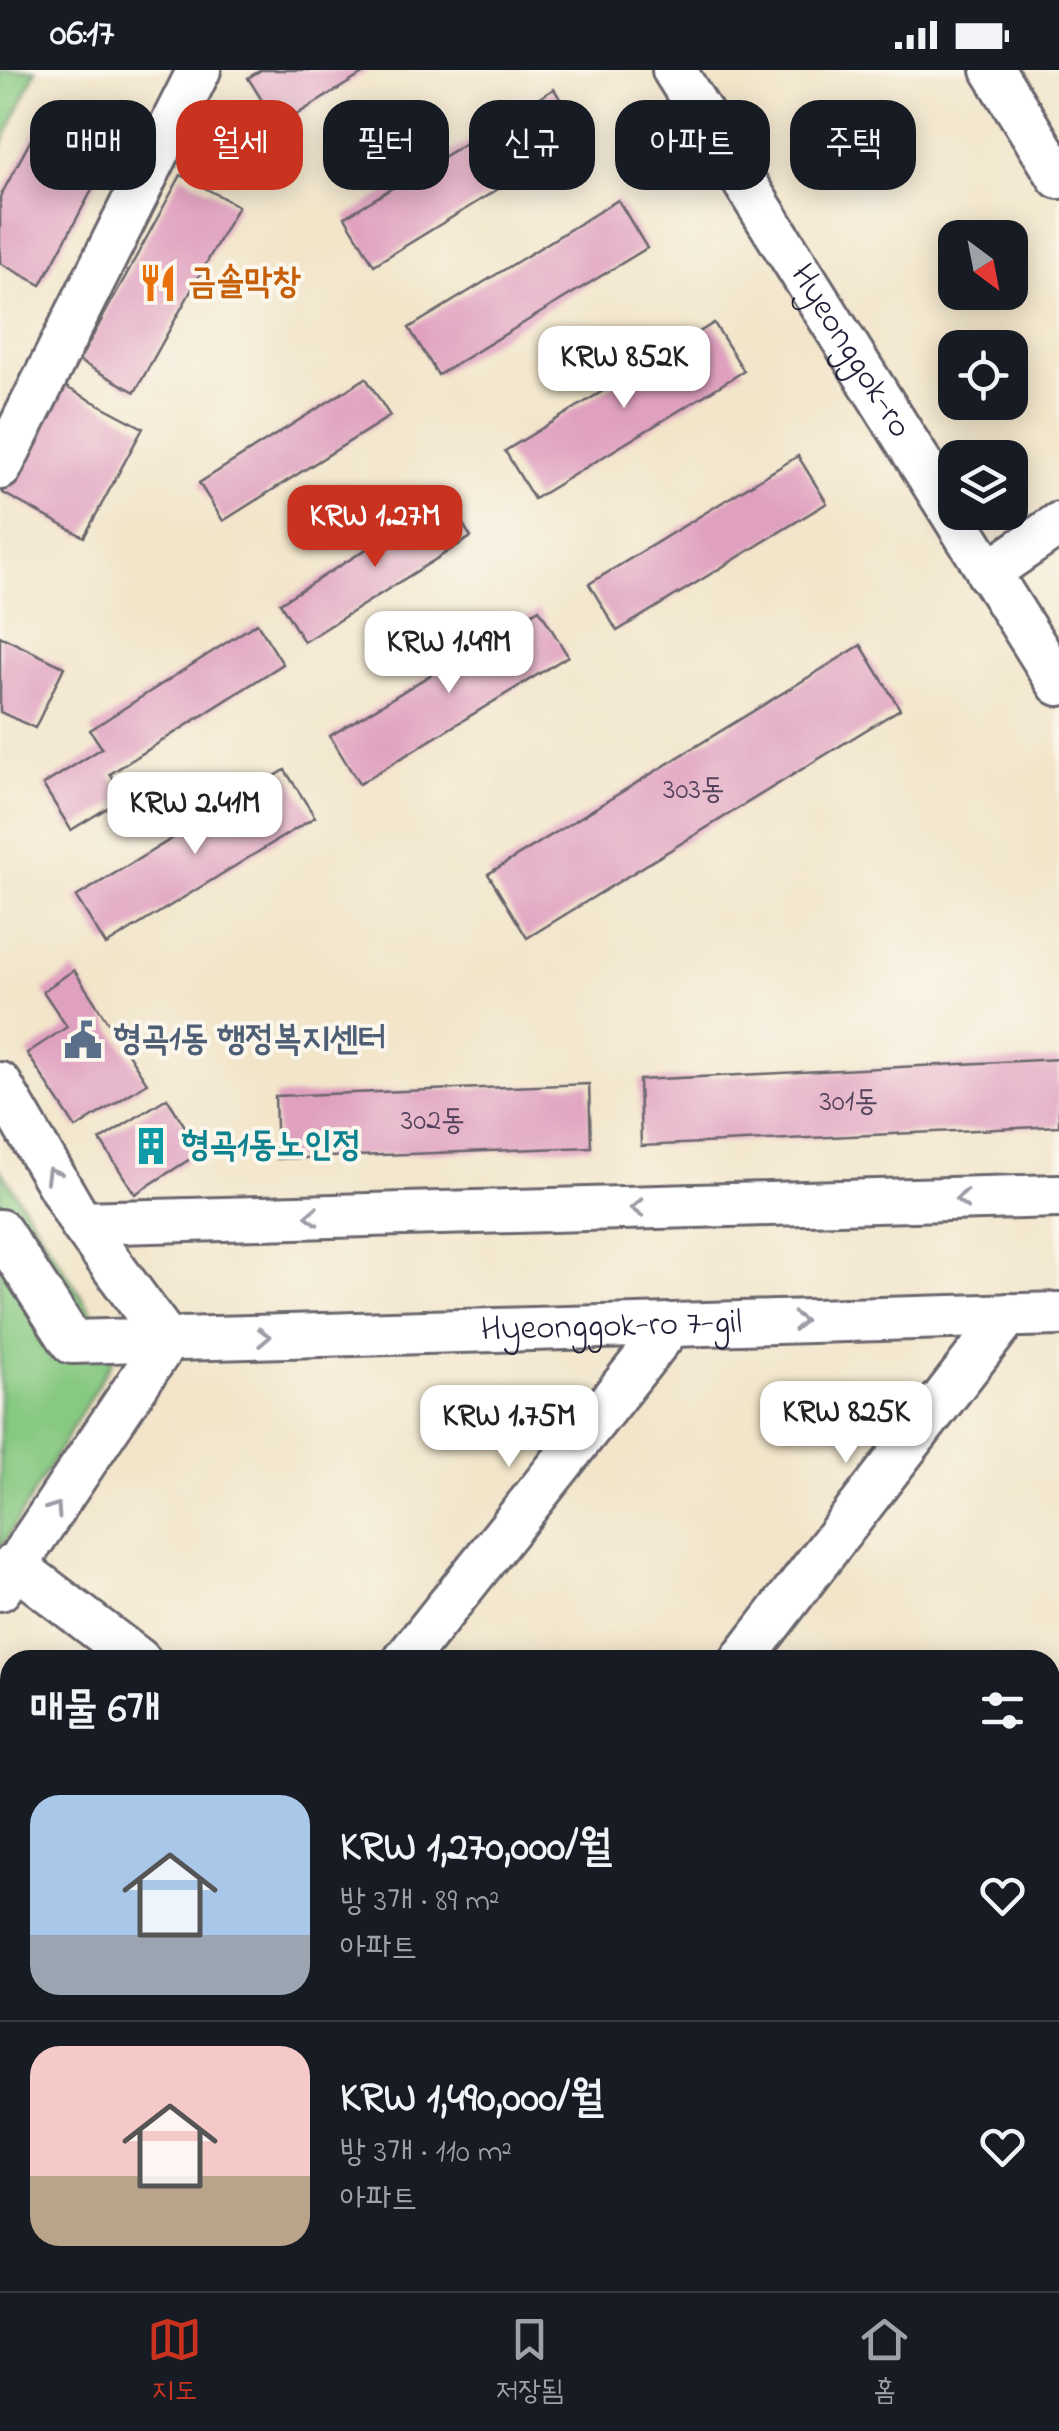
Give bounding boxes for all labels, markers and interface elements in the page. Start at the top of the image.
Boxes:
text: 06:17 [50,7,114,63]
chip: 매매 [30,100,156,190]
chip: 월세 [176,100,303,190]
chip: 필터 [323,100,449,190]
chip: 신규 [469,100,595,190]
chip: 아파트 [615,100,770,190]
chip: 주택 [790,100,916,190]
north arrow [938,220,1028,310]
map controls [938,220,1028,530]
street label: Hyeonggok-ro [776,254,924,448]
place label: 금솔막창 [188,258,301,309]
restaurant icon: 금솔막창 [137,262,179,304]
pin: KRW 852K [521,326,727,411]
button: locate [938,330,1028,420]
text: KRW 852K [560,335,688,382]
button: layers [938,440,1028,530]
pin: KRW 1.27M [261,485,489,570]
text: KRW 1.27M [309,494,441,541]
pin: KRW 1.49M [335,611,563,696]
text: KRW 1.49M [387,620,511,667]
house number: 303동 [663,769,725,813]
pin: KRW 2.41M [81,772,309,857]
text: KRW 2.41M [129,781,261,828]
place label: 형곡1동 행정복지센터 [113,1015,386,1066]
public building icon: 형곡1동 행정복지센터 [62,1019,104,1061]
house number: 301동 [819,1081,879,1125]
house number: 302동 [401,1100,465,1144]
place label: 형곡1동노인정 [181,1121,361,1172]
building icon: 형곡1동노인정 [130,1125,172,1167]
one-way arrow [45,1167,64,1185]
one-way arrow [953,1188,968,1210]
one-way arrow [628,1197,644,1218]
one-way arrow [303,1206,319,1227]
street label: Hyeonggok-ro 7-gil [480,1297,743,1356]
one-way arrow [792,1311,808,1332]
one-way arrow [257,1327,273,1348]
pin: KRW 825K [743,1381,949,1466]
pin: KRW 1.75M [395,1385,623,1470]
text: KRW 825K [782,1390,910,1437]
text: KRW 1.75M [442,1394,576,1441]
one-way arrow [43,1502,62,1520]
text: 매물 6개 [30,1680,160,1741]
icon: filters [975,1683,1030,1738]
text: KRW 1,270,000/월 [340,1818,612,1879]
icon: home [110,1835,230,1955]
icon: heart [975,1868,1030,1923]
text: 방 3개 · 89 m² [340,1879,500,1926]
text: 아파트 [340,1926,417,1973]
text: KRW 1,490,000/월 [340,2069,604,2130]
icon: home [110,2086,230,2206]
icon: heart [975,2119,1030,2174]
text: 방 3개 · 110 m² [340,2130,512,2177]
text: 아파트 [340,2177,417,2224]
tab: 지도 [147,2312,202,2413]
tab: 저장됨 [496,2312,563,2413]
tab: 홈 [857,2312,912,2413]

